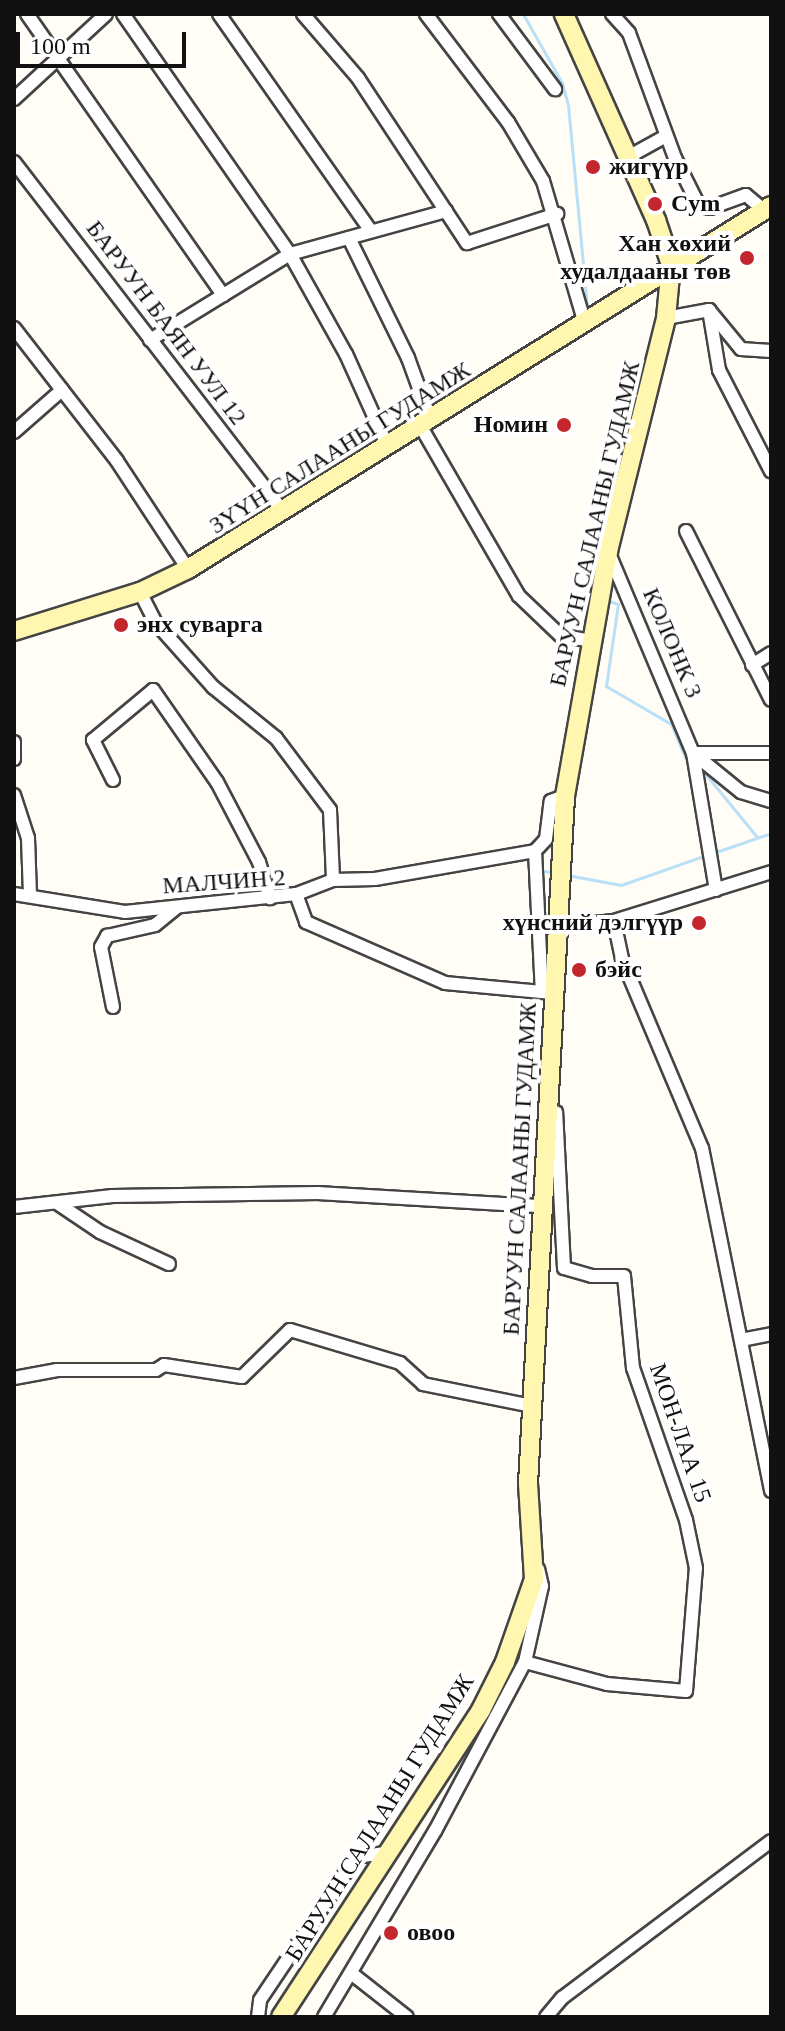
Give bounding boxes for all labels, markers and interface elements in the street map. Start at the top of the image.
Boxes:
scale bar [20,16,190,66]
text: 100 m [30,33,91,59]
place label: жигүүр [609,153,688,181]
marker: жигүүр [584,158,602,176]
place label: Cym [671,190,720,218]
marker: Cym [646,195,664,213]
street label: БАРУУН БАЯН УУЛ 12 [80,215,252,431]
place label: Хан хөхий худалдааны төв [560,230,731,286]
marker: Хан хөхий худалдааны төв [738,249,756,267]
street label: ЗҮҮН САЛААНЫ ГУДАМЖ [204,356,476,540]
street label: БАРУУН САЛААНЫ ГУДАМЖ [543,358,647,690]
place label: Номин [474,411,548,439]
marker: Номин [555,416,573,434]
street label: КОЛОНК 3 [636,584,708,702]
place label: энх суварга [137,611,263,639]
marker: энх суварга [112,616,130,634]
street label: МАЛЧИН 2 [162,863,286,901]
place label: хүнсний дэлгүүр [503,909,683,937]
marker: хүнсний дэлгүүр [690,914,708,932]
place label: бэйс [595,956,642,984]
marker: бэйс [570,961,588,979]
street label: БАРУУН САЛААНЫ ГУДАМЖ [497,1002,543,1336]
street label: МОН-ЛАА 15 [643,1360,717,1506]
street label: БАРУУН САЛААНЫ ГУДАМЖ [280,1669,480,1967]
place label: овоо [407,1919,455,1947]
marker: овоо [382,1924,400,1942]

